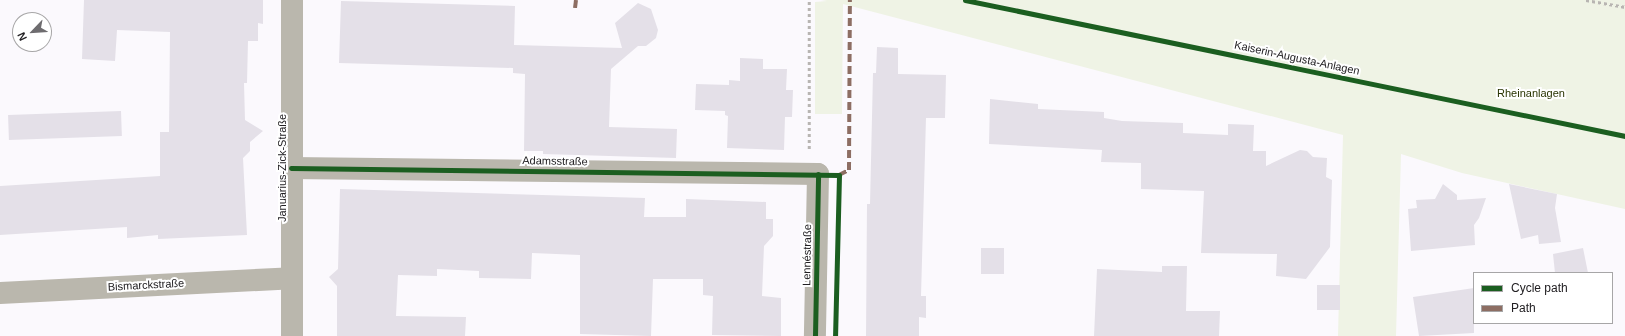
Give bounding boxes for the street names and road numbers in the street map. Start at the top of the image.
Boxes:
street label: Kaiserin-Augusta-Anlagen [1233,38,1361,78]
street label: Januarius-Zick-Straße [275,114,289,222]
street label: Adamsstraße [522,154,588,168]
street label: Lennéstraße [800,224,814,286]
street label: Bismarckstraße [108,276,184,294]

